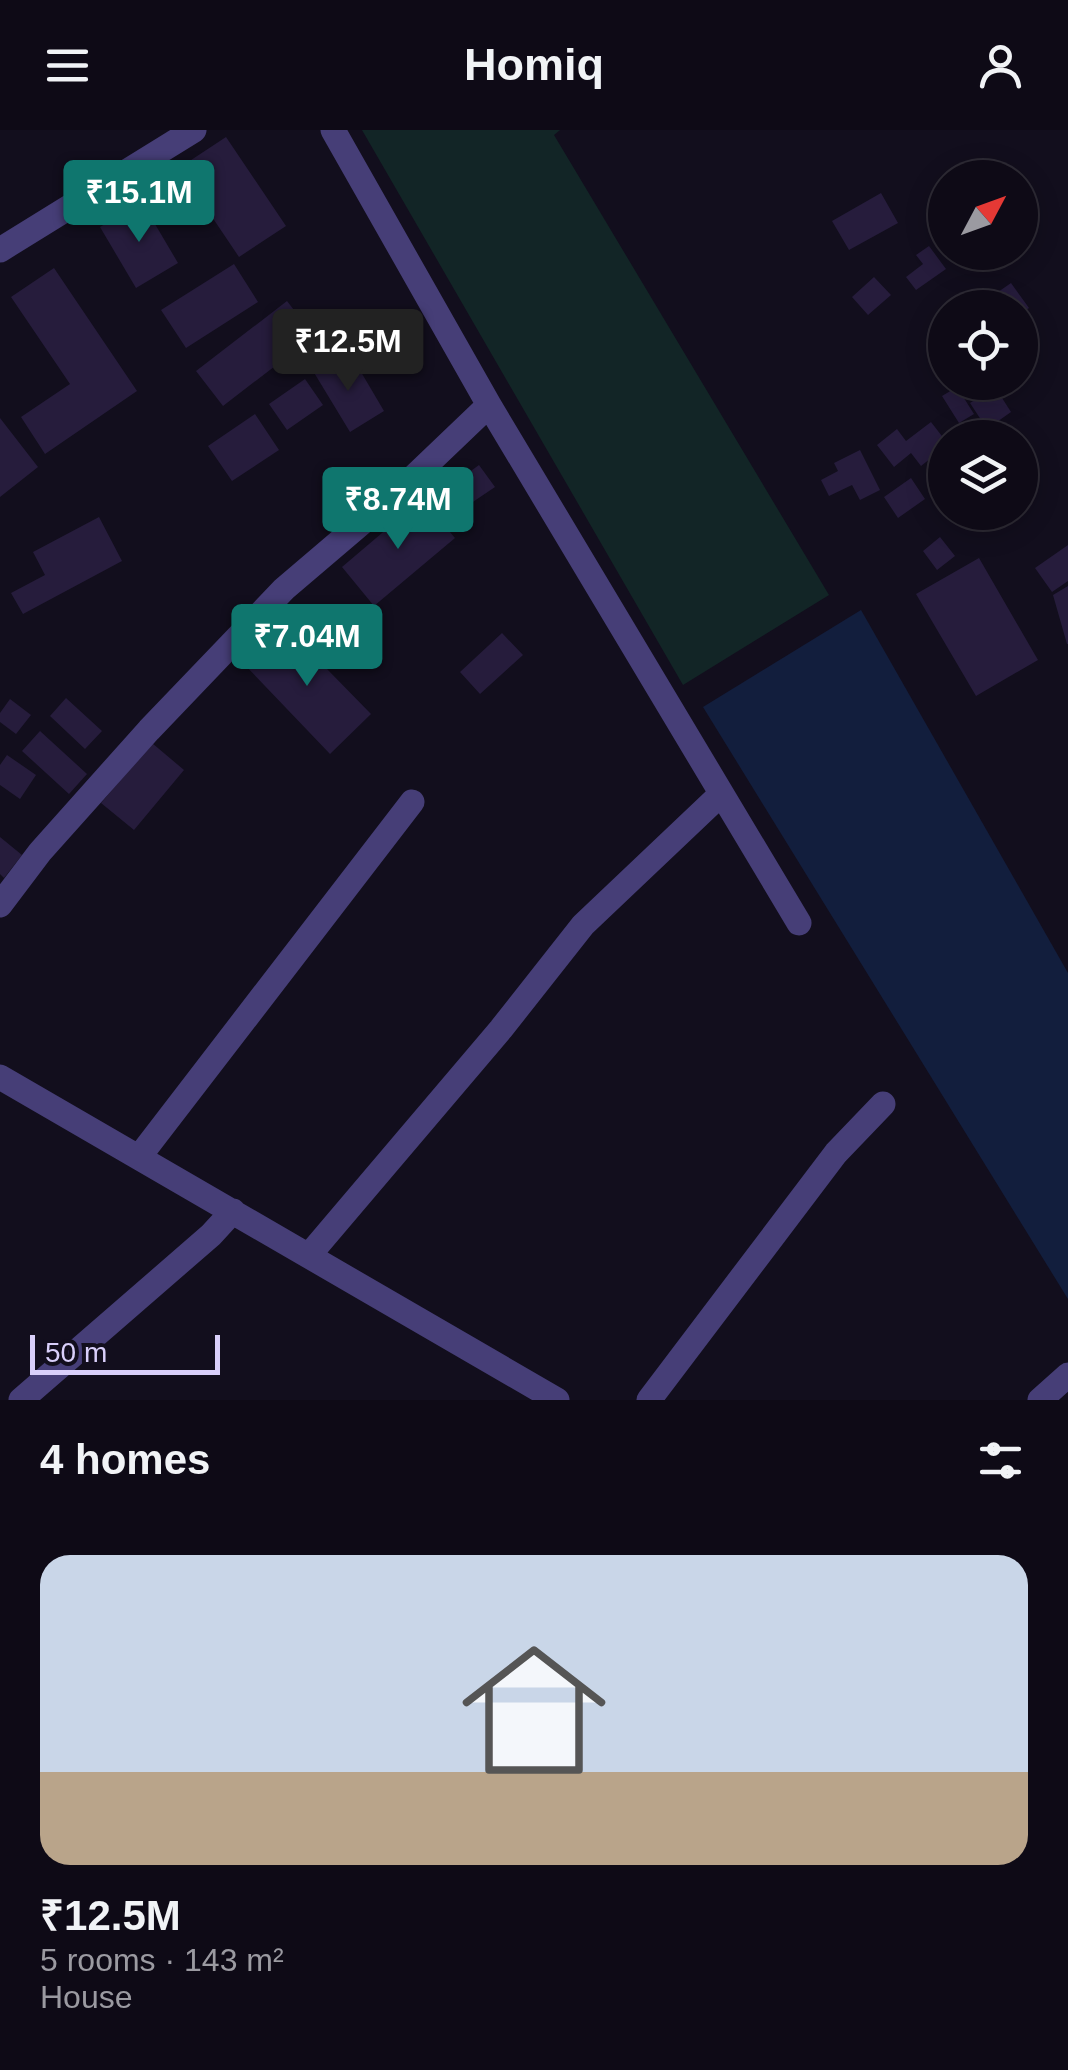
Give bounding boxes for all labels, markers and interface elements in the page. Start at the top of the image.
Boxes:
icon: menu [40,38,95,93]
icon: person [973,38,1028,93]
text: Homiq [464,39,604,90]
pin: ₹15.1M [58,160,220,245]
north arrow [928,160,1038,270]
map controls [928,160,1038,530]
text: ₹15.1M [85,174,193,210]
button: locate [928,290,1038,400]
pin: ₹12.5M [267,309,429,394]
text: ₹12.5M [294,323,402,359]
button: layers [928,420,1038,530]
pin: ₹8.74M [317,467,479,552]
text: ₹8.74M [344,481,452,517]
pin: ₹7.04M [226,604,388,689]
text: ₹7.04M [253,618,361,654]
scale bar [30,1330,220,1374]
text: 50 m [45,1337,107,1368]
icon: filters [973,1433,1028,1488]
text: 4 homes [40,1436,210,1483]
icon: home [444,1620,624,1800]
text: ₹12.5M [40,1892,181,1939]
text: 5 rooms · 143 m² [40,1942,284,1978]
text: House [40,1979,133,2015]

